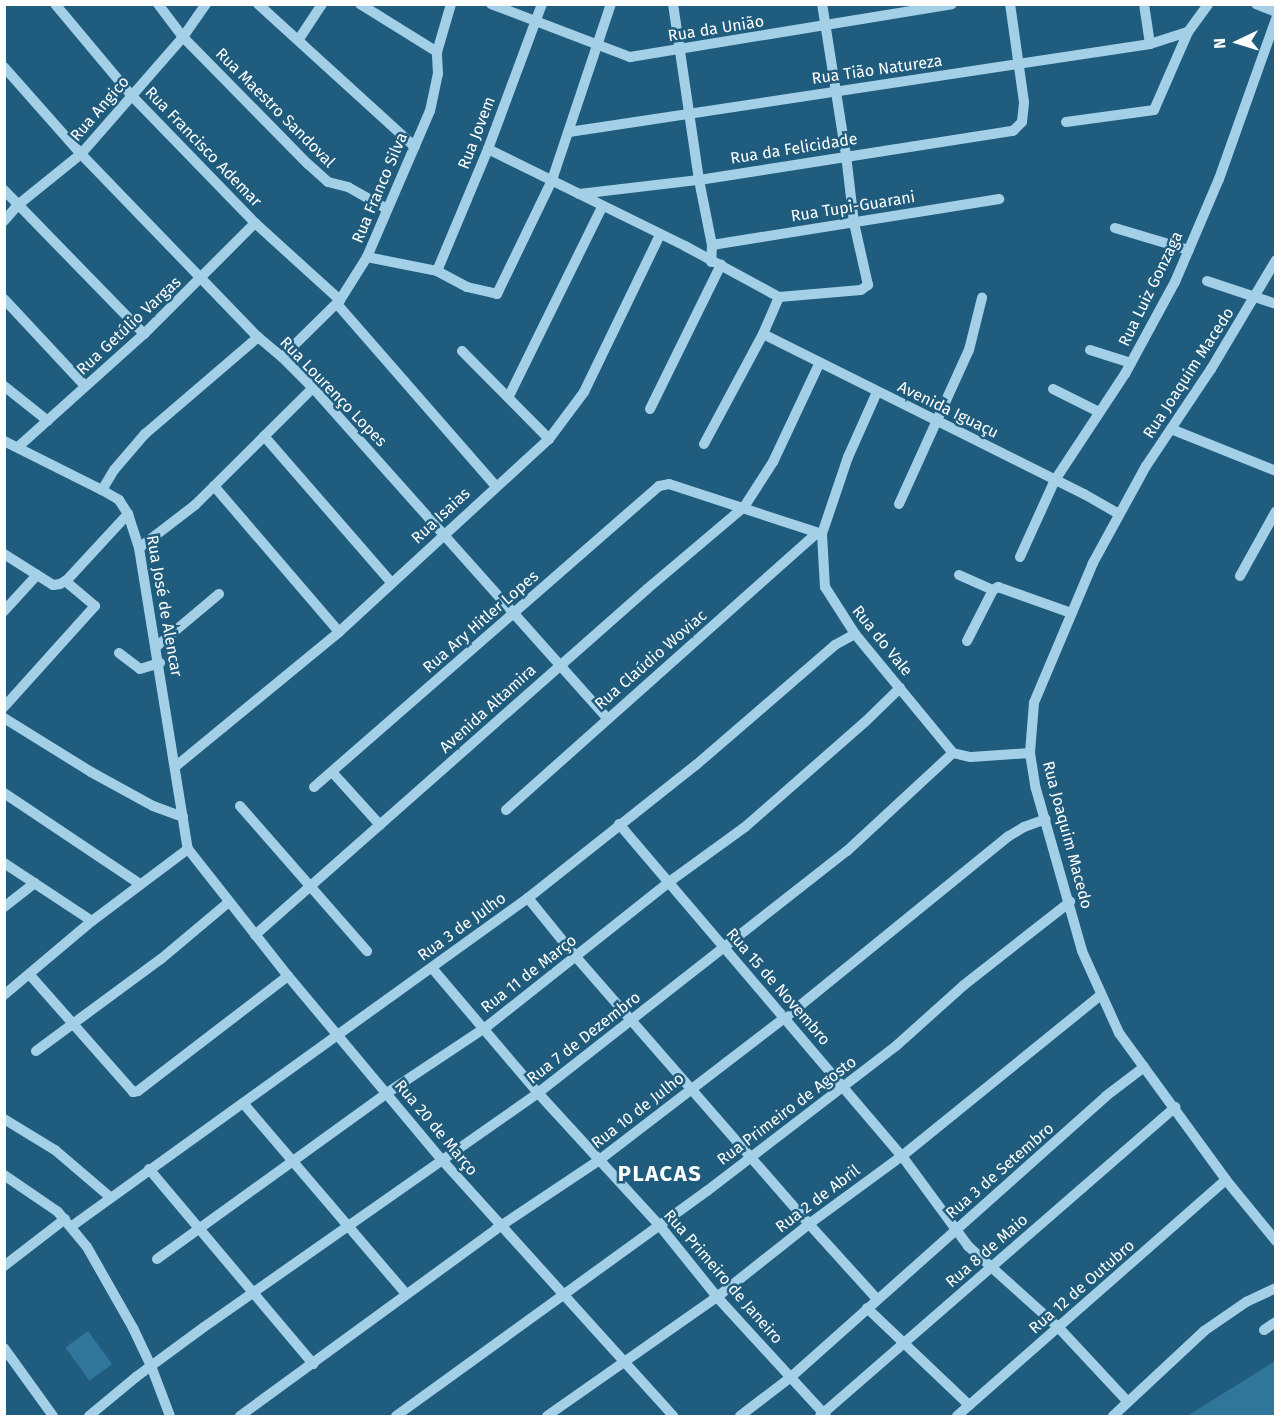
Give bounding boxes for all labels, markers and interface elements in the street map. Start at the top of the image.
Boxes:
street label: Rua da União [667,12,765,46]
north arrow [1208,12,1268,72]
text: N [1210,37,1229,49]
street label: Rua Maestro Sandoval [211,44,339,172]
street label: Rua Tião Natureza [811,51,943,89]
street label: Rua Angico [67,73,133,145]
street label: Rua Francisco Ademar [141,83,265,211]
street label: Rua Jovem [454,94,500,172]
street label: Rua da Felicidade [729,129,859,169]
street label: Rua Franco Silva [348,130,412,246]
street label: Rua Tupi-Guarani [789,188,917,226]
street label: Rua Luiz Gonzaga [1115,228,1187,350]
street label: Rua Getúlio Vargas [73,273,185,379]
street label: Rua Joaquim Macedo [1140,304,1238,442]
street label: Rua Lourenço Lopes [276,333,390,451]
street label: Avenida Iguaçu [894,377,1002,443]
street label: Rua Isaias [408,484,474,548]
street label: Rua José de Alencar [142,534,186,678]
street label: Rua Ary Hitler Lopes [419,567,543,677]
street label: Rua do Vale [848,602,916,680]
street label: Rua Claúdio Woviac [591,606,711,714]
street label: Avenida Altamira [436,661,540,757]
street label: Rua Joaquim Macedo [1038,759,1096,911]
street label: Rua 3 de Julho [414,889,510,965]
street label: Rua 15 de Novembro [722,925,834,1049]
street label: Rua 11 de Março [477,931,581,1017]
street label: Rua 7 de Dezembro [523,988,645,1088]
street label: Rua Primeiro de Agosto [714,1052,860,1170]
street label: Rua 10 de Julho [588,1069,688,1153]
street label: Rua 20 de Março [390,1076,482,1180]
street label: Rua 3 de Setembro [942,1119,1058,1223]
district label: PLACAS [618,1161,702,1187]
street label: Rua 2 de Abril [772,1161,864,1237]
street label: Rua Primeiro de Janeiro [659,1206,787,1348]
street label: Rua 8 de Maio [942,1210,1032,1292]
street label: Rua 12 de Outubro [1025,1236,1139,1338]

